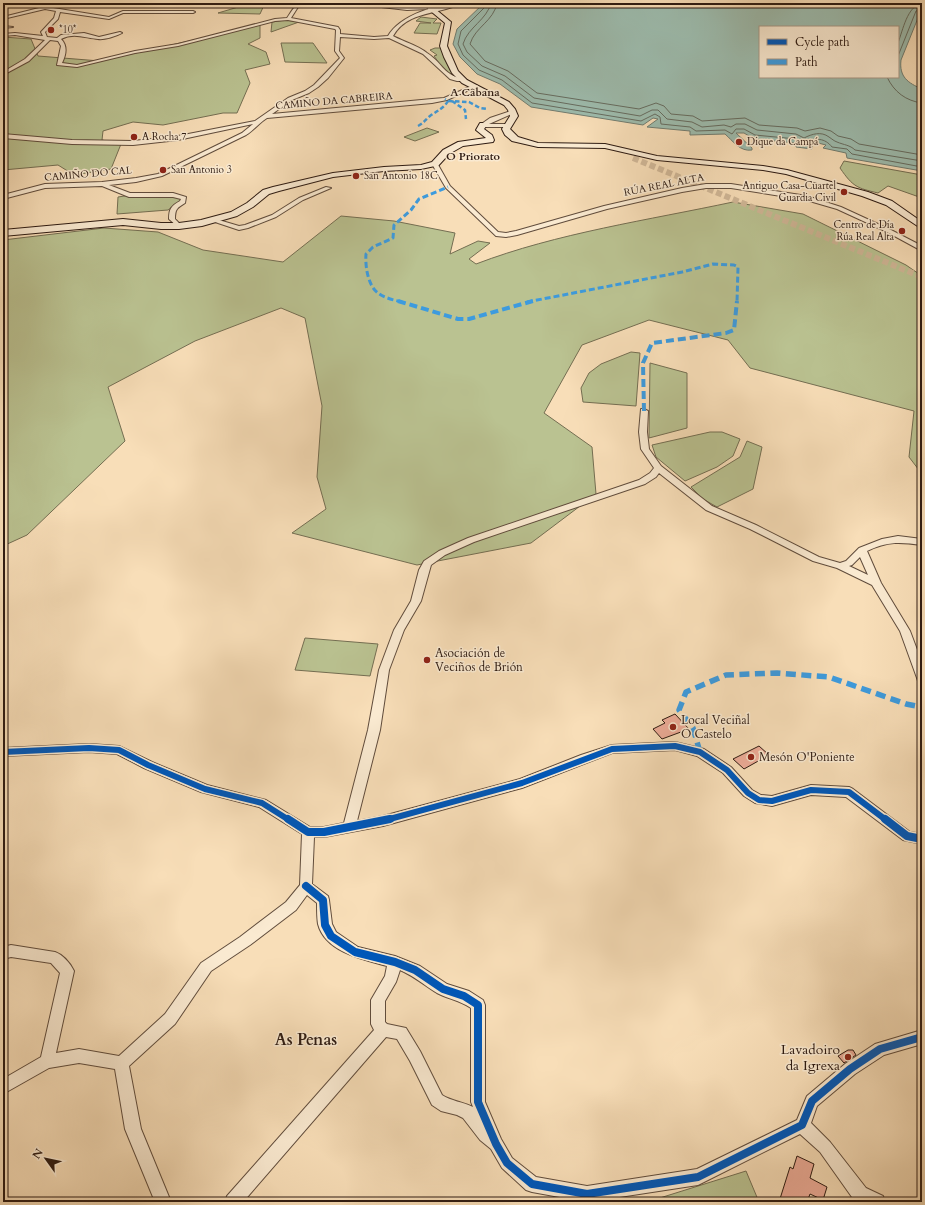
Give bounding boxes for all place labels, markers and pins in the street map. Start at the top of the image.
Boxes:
place label: *10* [59,23,77,37]
marker: *10* [46,25,56,35]
place label: A Rocha 7 [142,130,186,144]
marker: A Rocha 7 [129,132,139,142]
place label: Dique da Campá [747,135,819,149]
marker: Dique da Campá [734,137,744,147]
place label: San Antonio 3 [171,163,232,177]
marker: San Antonio 3 [158,165,168,175]
place label: San Antonio 18C [364,169,438,183]
marker: San Antonio 18C [351,171,361,181]
place label: Antiguo Casa-Cuartel Guardia Civil [743,179,836,205]
marker: Antiguo Casa-Cuartel Guardia Civil [839,187,849,197]
place label: Centro de Día Rúa Real Alta [833,218,895,244]
marker: Centro de Día Rúa Real Alta [897,226,907,236]
place label: Asociación de Veciños de Brión [435,645,523,675]
marker: Asociación de Veciños de Brión [422,655,432,665]
place label: Local Veciñal O Castelo [681,712,750,742]
marker: Local Veciñal O Castelo [668,722,678,732]
place label: Mesón O'Poniente [759,749,855,765]
marker: Mesón O'Poniente [746,752,756,762]
place label: Lavadoiro da Igrexa [781,1040,840,1075]
marker: Lavadoiro da Igrexa [843,1052,853,1062]

